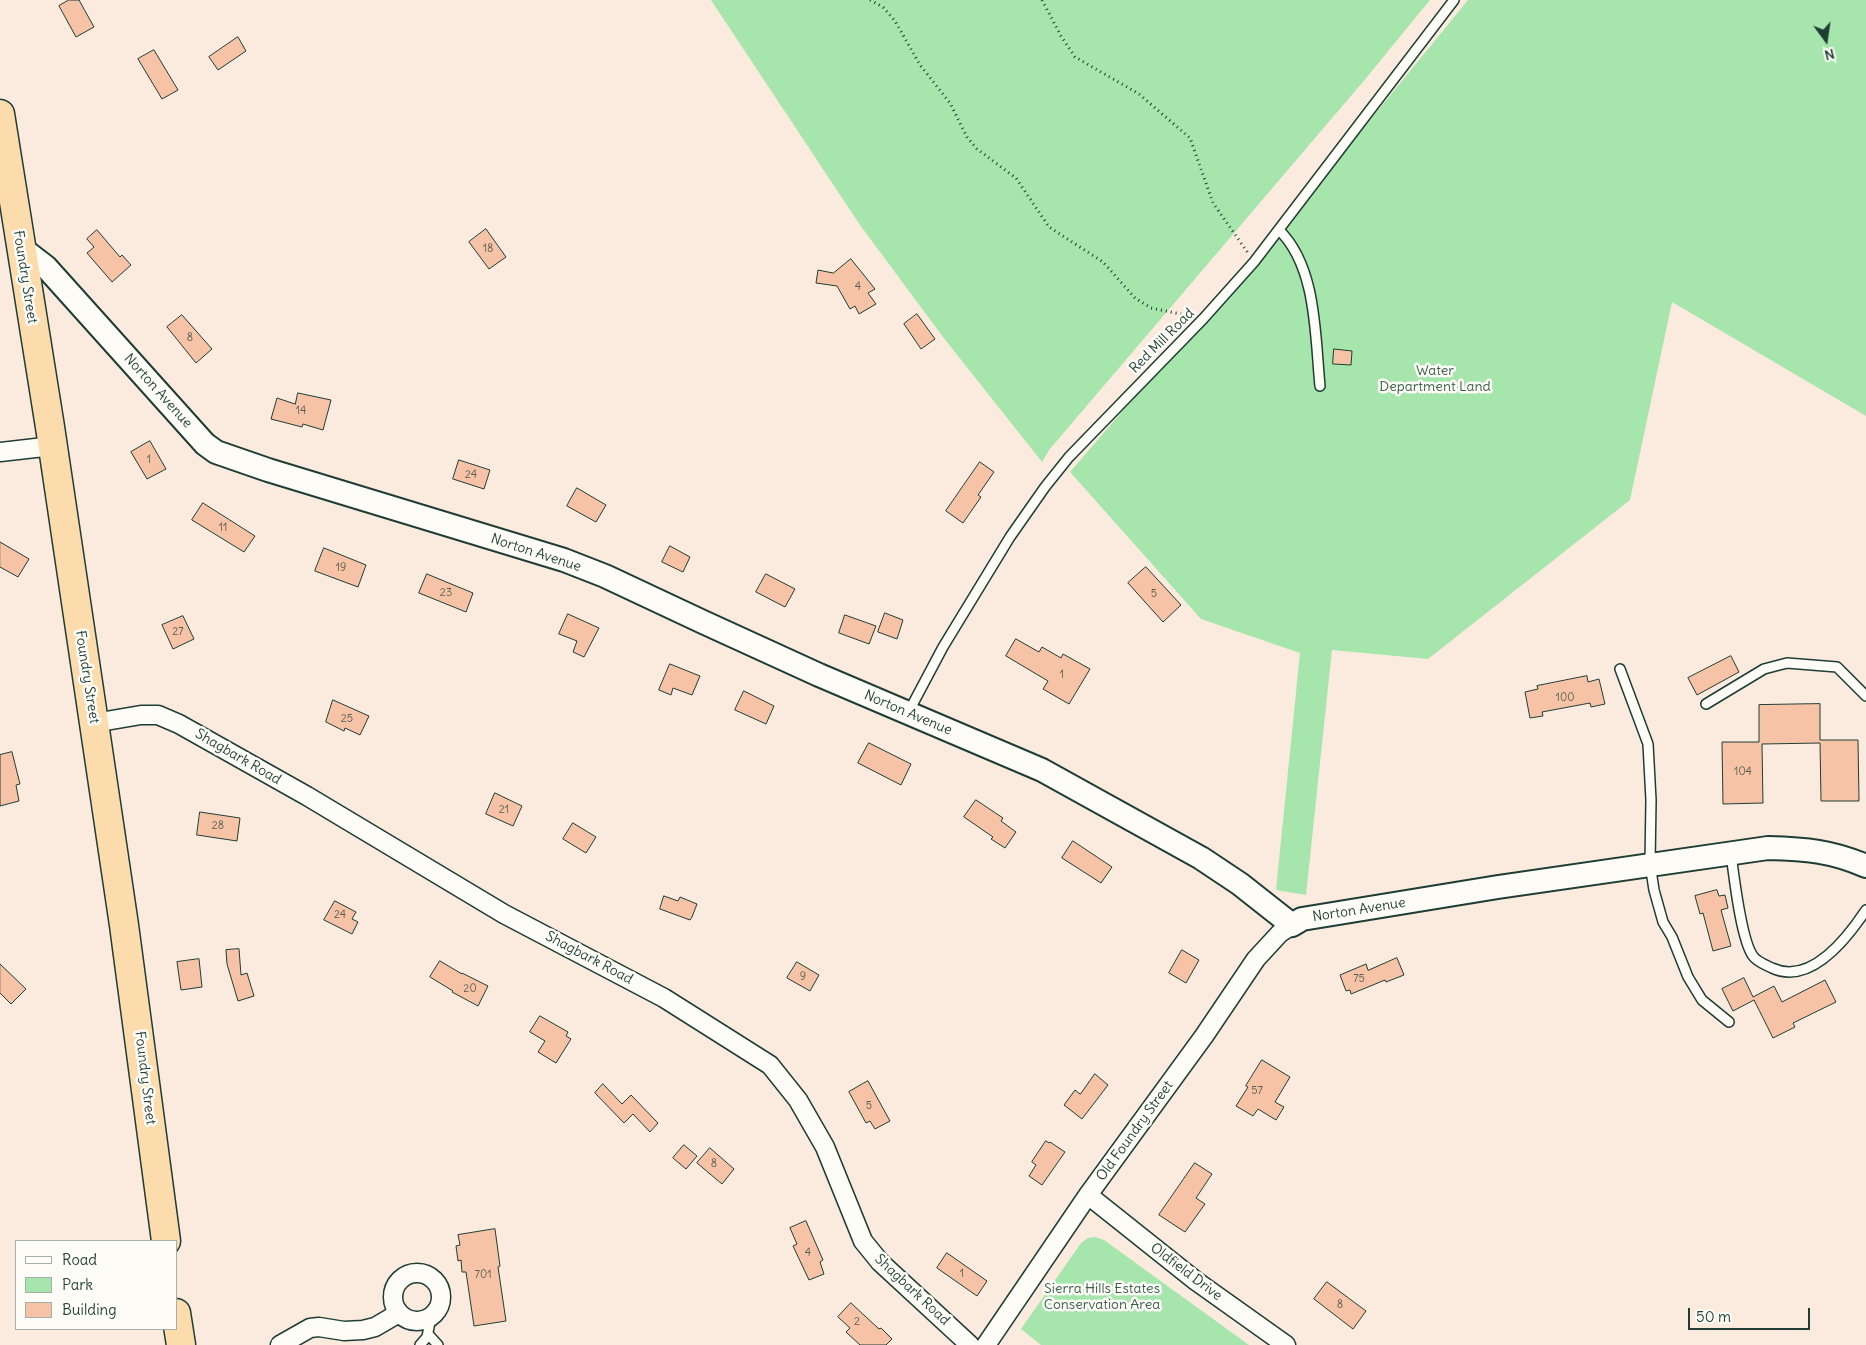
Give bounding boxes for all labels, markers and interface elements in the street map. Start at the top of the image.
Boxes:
north arrow [1801,15,1851,65]
text: N [1823,45,1837,64]
street label: Foundry Street [9,229,41,325]
house number: 18 [483,242,493,256]
house number: 4 [855,280,861,294]
street label: Red Mill Road [1126,305,1198,377]
house number: 8 [187,331,193,345]
street label: Norton Avenue [120,350,196,432]
park label: Water Department Land [1379,363,1491,396]
house number: 14 [296,404,306,418]
house number: 1 [147,453,151,467]
house number: 24 [465,468,477,482]
house number: 11 [219,521,227,535]
street label: Norton Avenue [489,530,583,576]
house number: 19 [336,561,346,575]
house number: 23 [440,586,452,600]
house number: 5 [1151,587,1157,601]
house number: 27 [172,625,184,639]
street label: Foundry Street [71,629,103,725]
house number: 1 [1060,668,1064,682]
street label: Norton Avenue [861,687,955,739]
house number: 100 [1556,691,1574,705]
house number: 25 [341,712,353,726]
street label: Shagbark Road [192,726,284,788]
house number: 104 [1734,765,1752,779]
house number: 21 [499,803,509,817]
house number: 28 [212,819,224,833]
street label: Norton Avenue [1311,894,1407,926]
house number: 24 [334,908,346,922]
street label: Shagbark Road [543,928,635,988]
house number: 9 [800,970,806,984]
house number: 75 [1353,972,1365,986]
house number: 20 [463,982,477,996]
street label: Foundry Street [131,1030,159,1126]
street label: Old Foundry Street [1093,1078,1177,1184]
house number: 57 [1251,1084,1263,1098]
house number: 5 [866,1099,872,1113]
house number: 8 [711,1157,717,1171]
legend [15,1240,178,1330]
street label: Oldfield Drive [1147,1240,1225,1304]
house number: 4 [805,1246,811,1260]
text: Road [62,1250,97,1269]
street label: Shagbark Road [871,1251,953,1329]
house number: 1 [960,1267,964,1281]
house number: 701 [475,1268,491,1282]
text: Park [62,1275,93,1294]
park label: Sierra Hills Estates Conservation Area [1044,1281,1160,1314]
house number: 8 [1337,1298,1343,1312]
scale bar [1691,1298,1814,1330]
text: Building [62,1300,117,1319]
text: 50 m [1696,1307,1731,1326]
house number: 2 [854,1315,860,1329]

